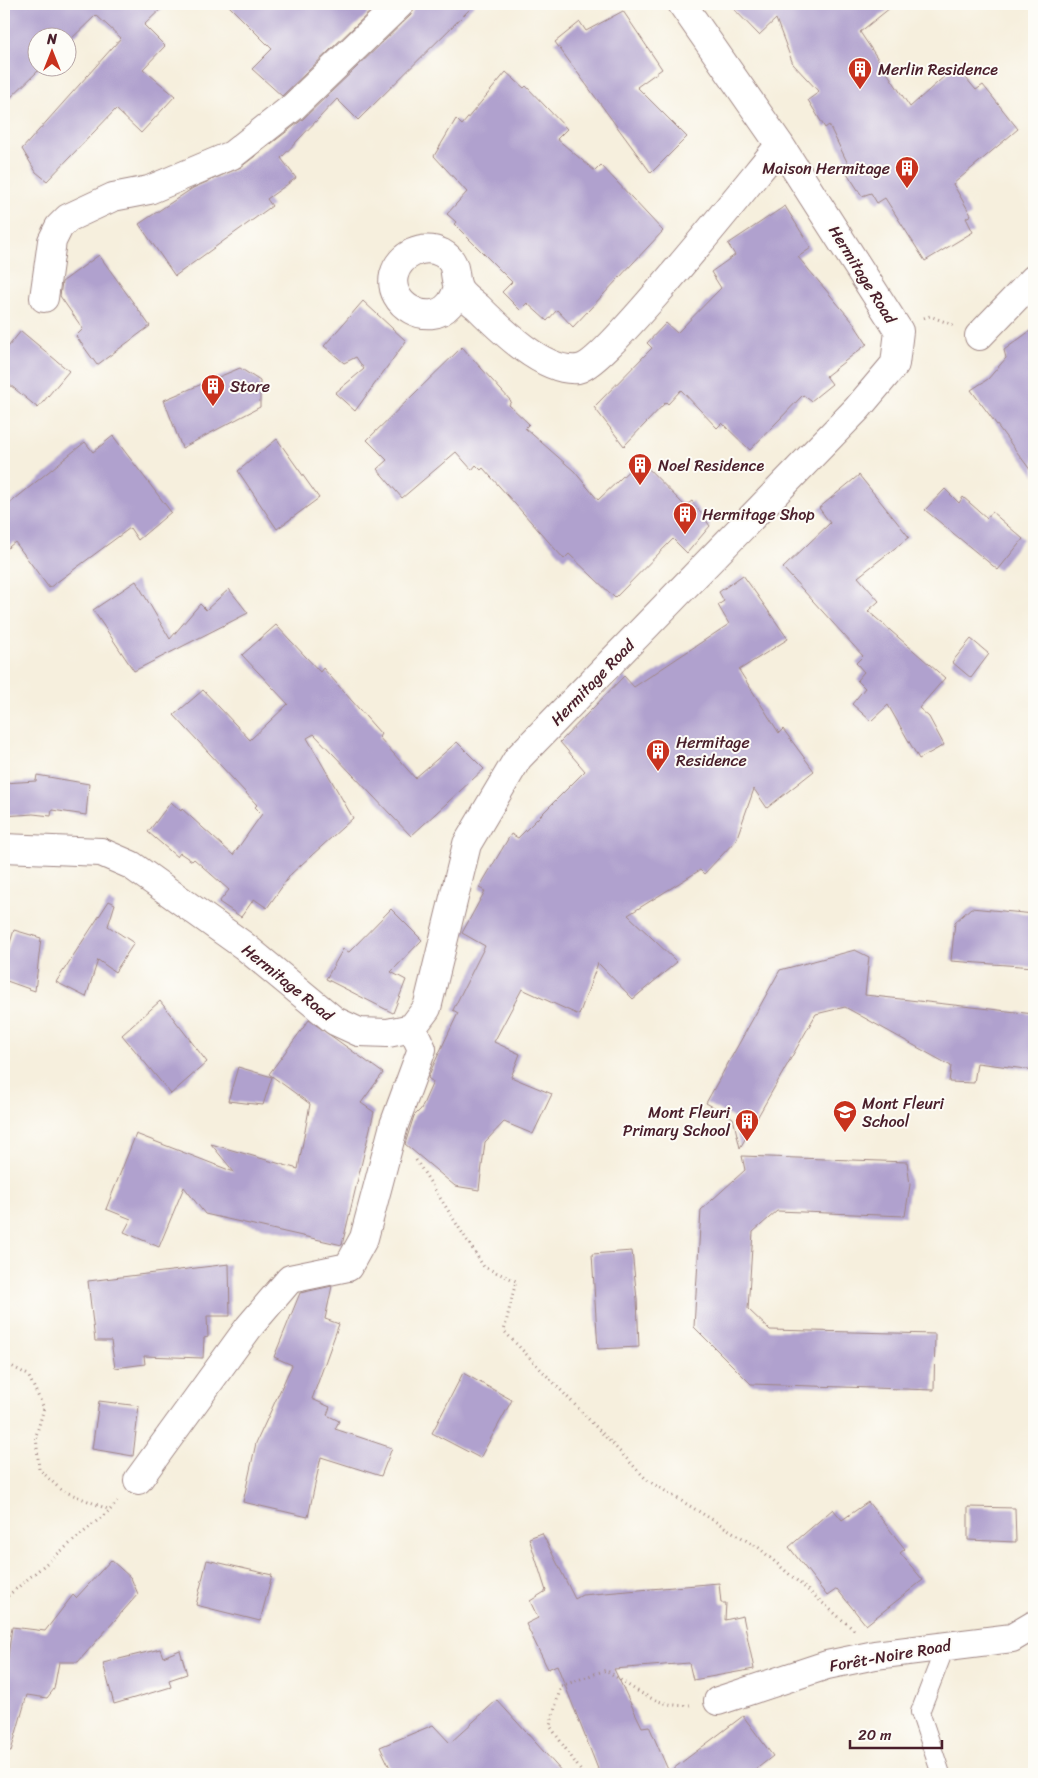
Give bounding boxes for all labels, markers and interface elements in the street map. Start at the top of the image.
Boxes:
text: N [46,27,57,52]
north arrow [28,28,78,78]
place label: Merlin Residence [878,55,998,84]
building icon: Merlin Residence [847,56,873,90]
place label: Maison Hermitage [762,154,890,183]
building icon: Maison Hermitage [894,155,920,189]
street label: Hermitage Road [821,219,905,331]
place label: Store [230,372,270,401]
building icon: Store [200,373,226,407]
place label: Noel Residence [658,451,765,480]
building icon: Noel Residence [627,452,653,486]
place label: Hermitage Shop [702,500,815,529]
building icon: Hermitage Shop [672,501,698,535]
street label: Hermitage Road [543,631,643,733]
place label: Hermitage Residence [676,728,750,775]
building icon: Hermitage Residence [645,738,671,772]
street label: Hermitage Road [235,936,342,1030]
place label: Mont Fleuri School [862,1089,945,1136]
place label: Mont Fleuri Primary School [623,1098,731,1145]
school or university icon: Mont Fleuri School [832,1099,858,1133]
building icon: Mont Fleuri Primary School [734,1108,760,1142]
street label: Forêt-Noire Road [827,1630,955,1680]
scale bar [850,1718,943,1750]
text: 20 m [858,1722,892,1748]

